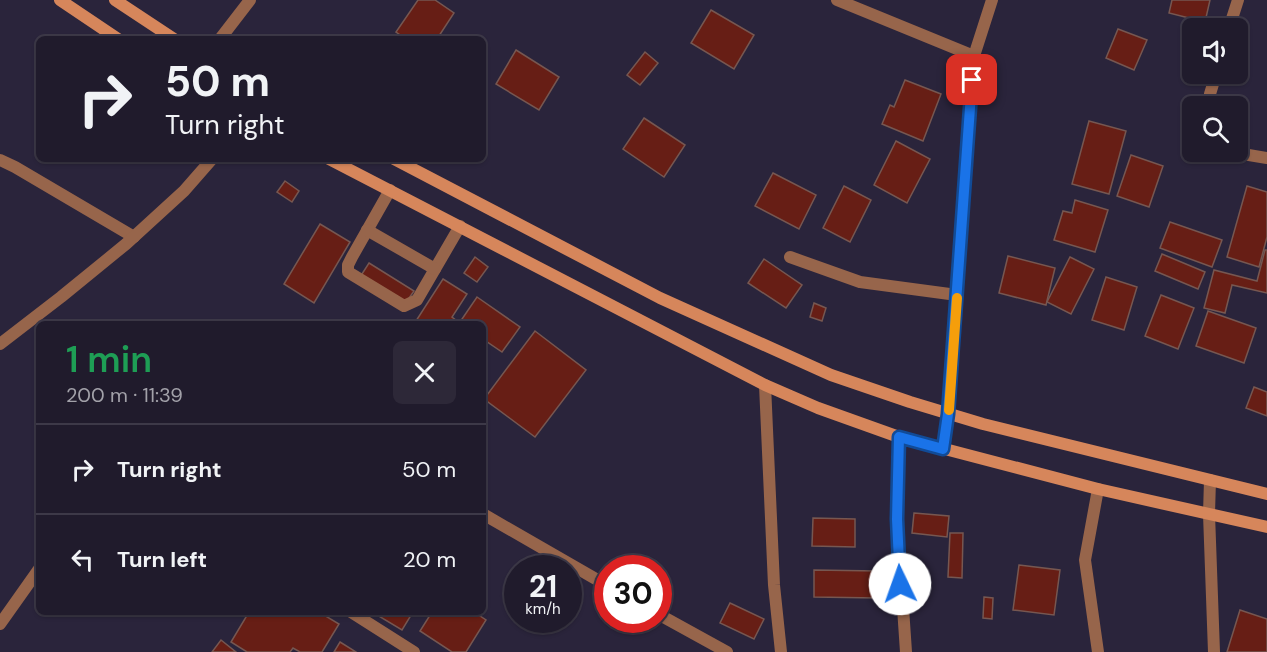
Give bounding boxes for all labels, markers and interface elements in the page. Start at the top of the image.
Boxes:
map controls [1182,18,1248,162]
button: sound [1182,18,1248,84]
text: 50 m [165,54,270,109]
pin [946,54,997,105]
icon: right [66,60,144,138]
icon: arrive [955,63,988,96]
button: search [1182,96,1248,162]
text: Turn right [165,107,285,142]
text: 1 min [66,336,152,383]
button: close [393,341,456,404]
text: 200 m · 11:39 [66,382,183,408]
icon: right [66,453,99,486]
text: Turn right [117,455,222,484]
text: 50 m [402,455,456,484]
icon: left [66,543,99,576]
text: Turn left [117,545,207,574]
text: 20 m [403,545,456,574]
position arrow [868,552,932,616]
speed limit sign: 30 [594,555,672,633]
text: 21 [529,567,557,606]
text: km/h [525,599,561,619]

